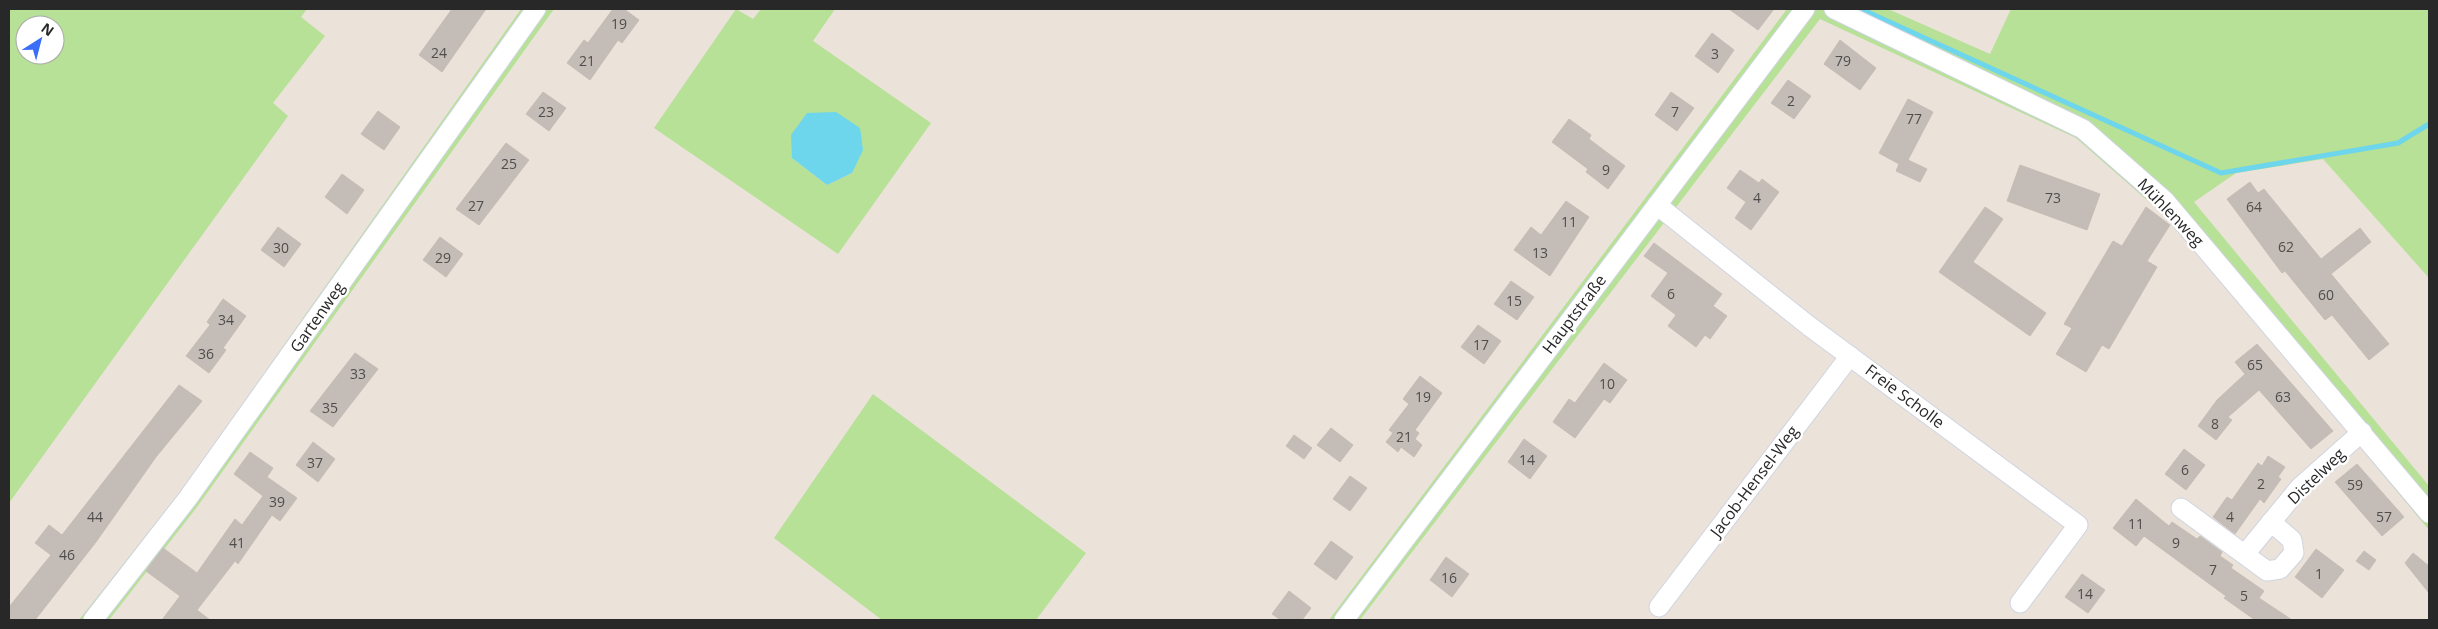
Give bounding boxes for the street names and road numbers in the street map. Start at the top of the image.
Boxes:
street label: Mühlenweg [2133,173,2209,251]
street label: Hauptstraße [1537,270,1611,358]
street label: Gartenweg [285,277,350,357]
street label: Freie Scholle [1861,359,1949,433]
street label: Jacob-Hensel-Weg [1704,421,1803,543]
street label: Distelweg [2282,443,2350,509]

